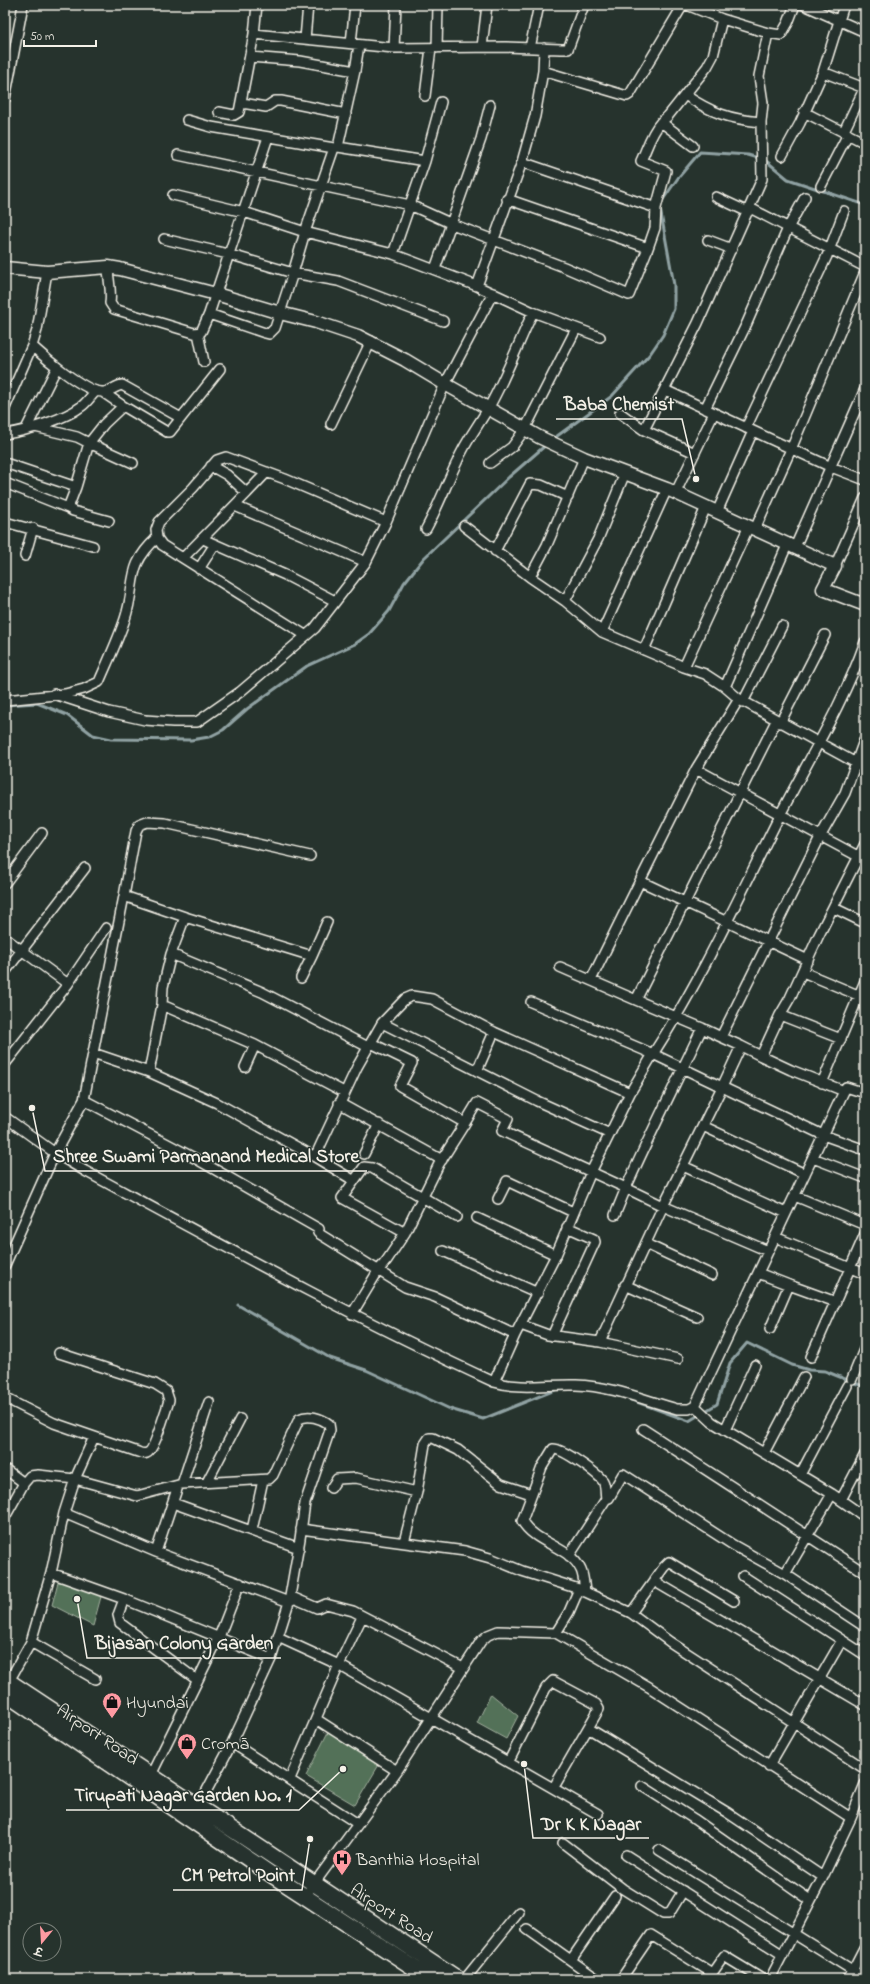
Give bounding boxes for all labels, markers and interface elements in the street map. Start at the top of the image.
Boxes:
scale bar [24,22,96,48]
text: 50 m [30,28,54,46]
callout: Baba Chemist [556,388,682,419]
text: Baba Chemist [563,392,675,419]
callout: Shree Swami Parmanand Medical Store [45,1140,367,1171]
text: Shree Swami Parmanand Medical Store [53,1144,359,1171]
callout: Bijasan Colony Garden [87,1627,281,1658]
text: Bijasan Colony Garden [94,1631,273,1660]
shop icon: Hyundai [101,1691,123,1719]
place label: Hyundai [126,1691,189,1717]
street label: Airport Road [51,1699,143,1773]
shop icon: Cromā [176,1732,198,1760]
place label: Cromā [201,1732,249,1758]
callout: Tirupati Nagar Garden No. 1 [66,1779,299,1810]
text: Tirupati Nagar Garden No. 1 [74,1783,292,1812]
callout: Dr K K Nagar [533,1807,649,1838]
text: Dr K K Nagar [540,1812,642,1841]
hospital icon: Banthia Hospital [331,1848,353,1876]
place label: Banthia Hospital [355,1848,480,1874]
callout: CM Petrol Point [173,1859,302,1890]
text: CM Petrol Point [181,1863,295,1890]
street label: Airport Road [344,1878,438,1951]
north arrow [22,1922,62,1962]
text: उ [32,1941,46,1960]

